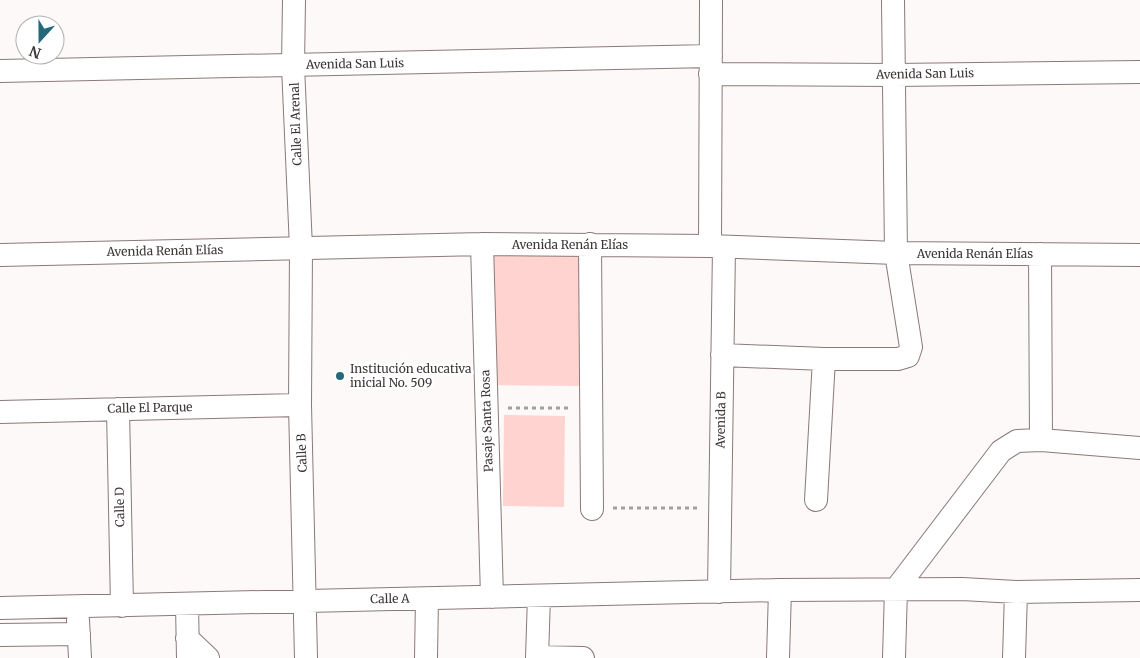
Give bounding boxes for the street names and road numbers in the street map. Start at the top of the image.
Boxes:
street label: Avenida San Luis [305,55,404,72]
street label: Avenida San Luis [875,65,974,82]
street label: Calle El Arenal [287,82,304,166]
street label: Avenida Renán Elías [511,237,628,252]
street label: Avenida Renán Elías [106,242,223,259]
street label: Avenida Renán Elías [916,246,1033,261]
street label: Pasaje Santa Rosa [477,369,496,473]
street label: Avenida B [712,391,728,450]
street label: Calle El Parque [107,399,193,416]
street label: Calle B [293,433,310,473]
street label: Calle D [112,487,127,527]
street label: Calle A [370,591,410,606]

